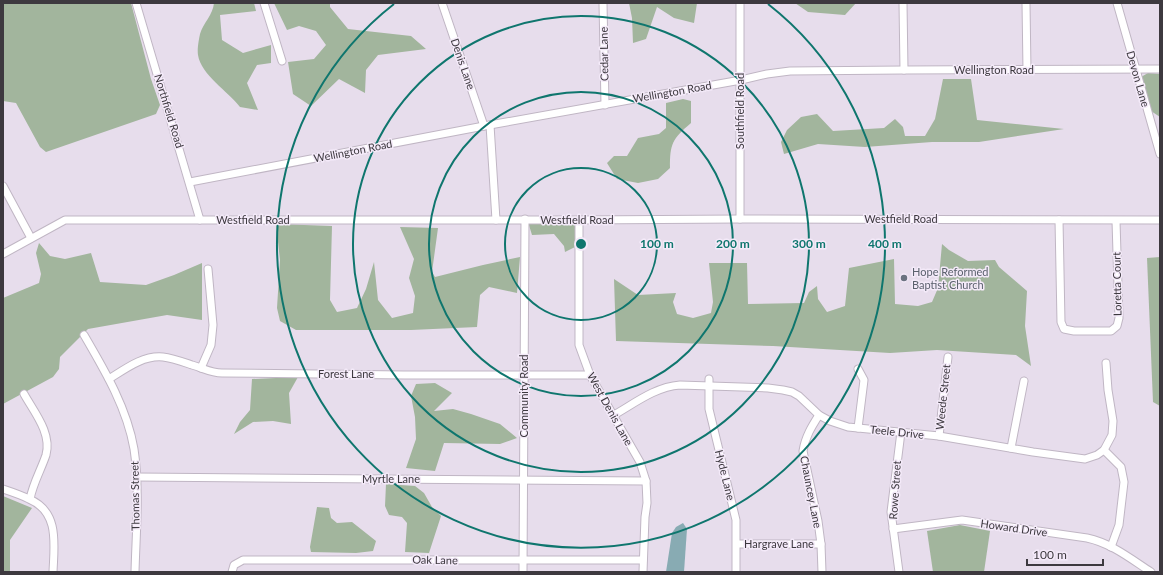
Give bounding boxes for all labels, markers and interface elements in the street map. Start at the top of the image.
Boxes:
street label: Cedar Lane [597,27,610,81]
street label: Denis Lane [449,36,478,91]
street label: Devon Lane [1124,49,1153,109]
street label: Wellington Road [954,63,1034,76]
street label: Northfield Road [152,72,187,149]
street label: Southfield Road [733,73,746,149]
street label: Wellington Road [631,78,712,105]
street label: Wellington Road [313,137,393,165]
street label: Westfield Road [864,212,938,225]
street label: Westfield Road [216,213,290,226]
street label: Westfield Road [540,213,614,226]
text: 100 m [640,236,674,251]
text: 200 m [716,236,750,251]
text: 300 m [792,236,826,251]
text: 400 m [868,236,902,251]
centre of rings [574,237,588,251]
street label: Loretta Court [1109,252,1124,316]
place label: Hope Reformed Baptist Church [912,265,988,291]
marker: Hope Reformed Baptist Church [899,273,909,283]
street label: Community Road [517,354,530,438]
street label: Weede Street [933,363,952,431]
street label: Forest Lane [318,367,374,380]
street label: West Denis Lane [585,370,636,448]
street label: Teele Drive [869,422,925,441]
street label: Hyde Lane [713,448,738,502]
street label: Chauncey Lane [798,455,825,529]
street label: Rowe Street [886,460,903,520]
street label: Thomas Street [127,461,142,531]
street label: Myrtle Lane [362,472,420,485]
street label: Howard Drive [980,516,1049,539]
street label: Hargrave Lane [744,537,814,550]
scale bar [1027,541,1103,567]
text: 100 m [1033,547,1067,562]
street label: Oak Lane [412,553,458,566]

